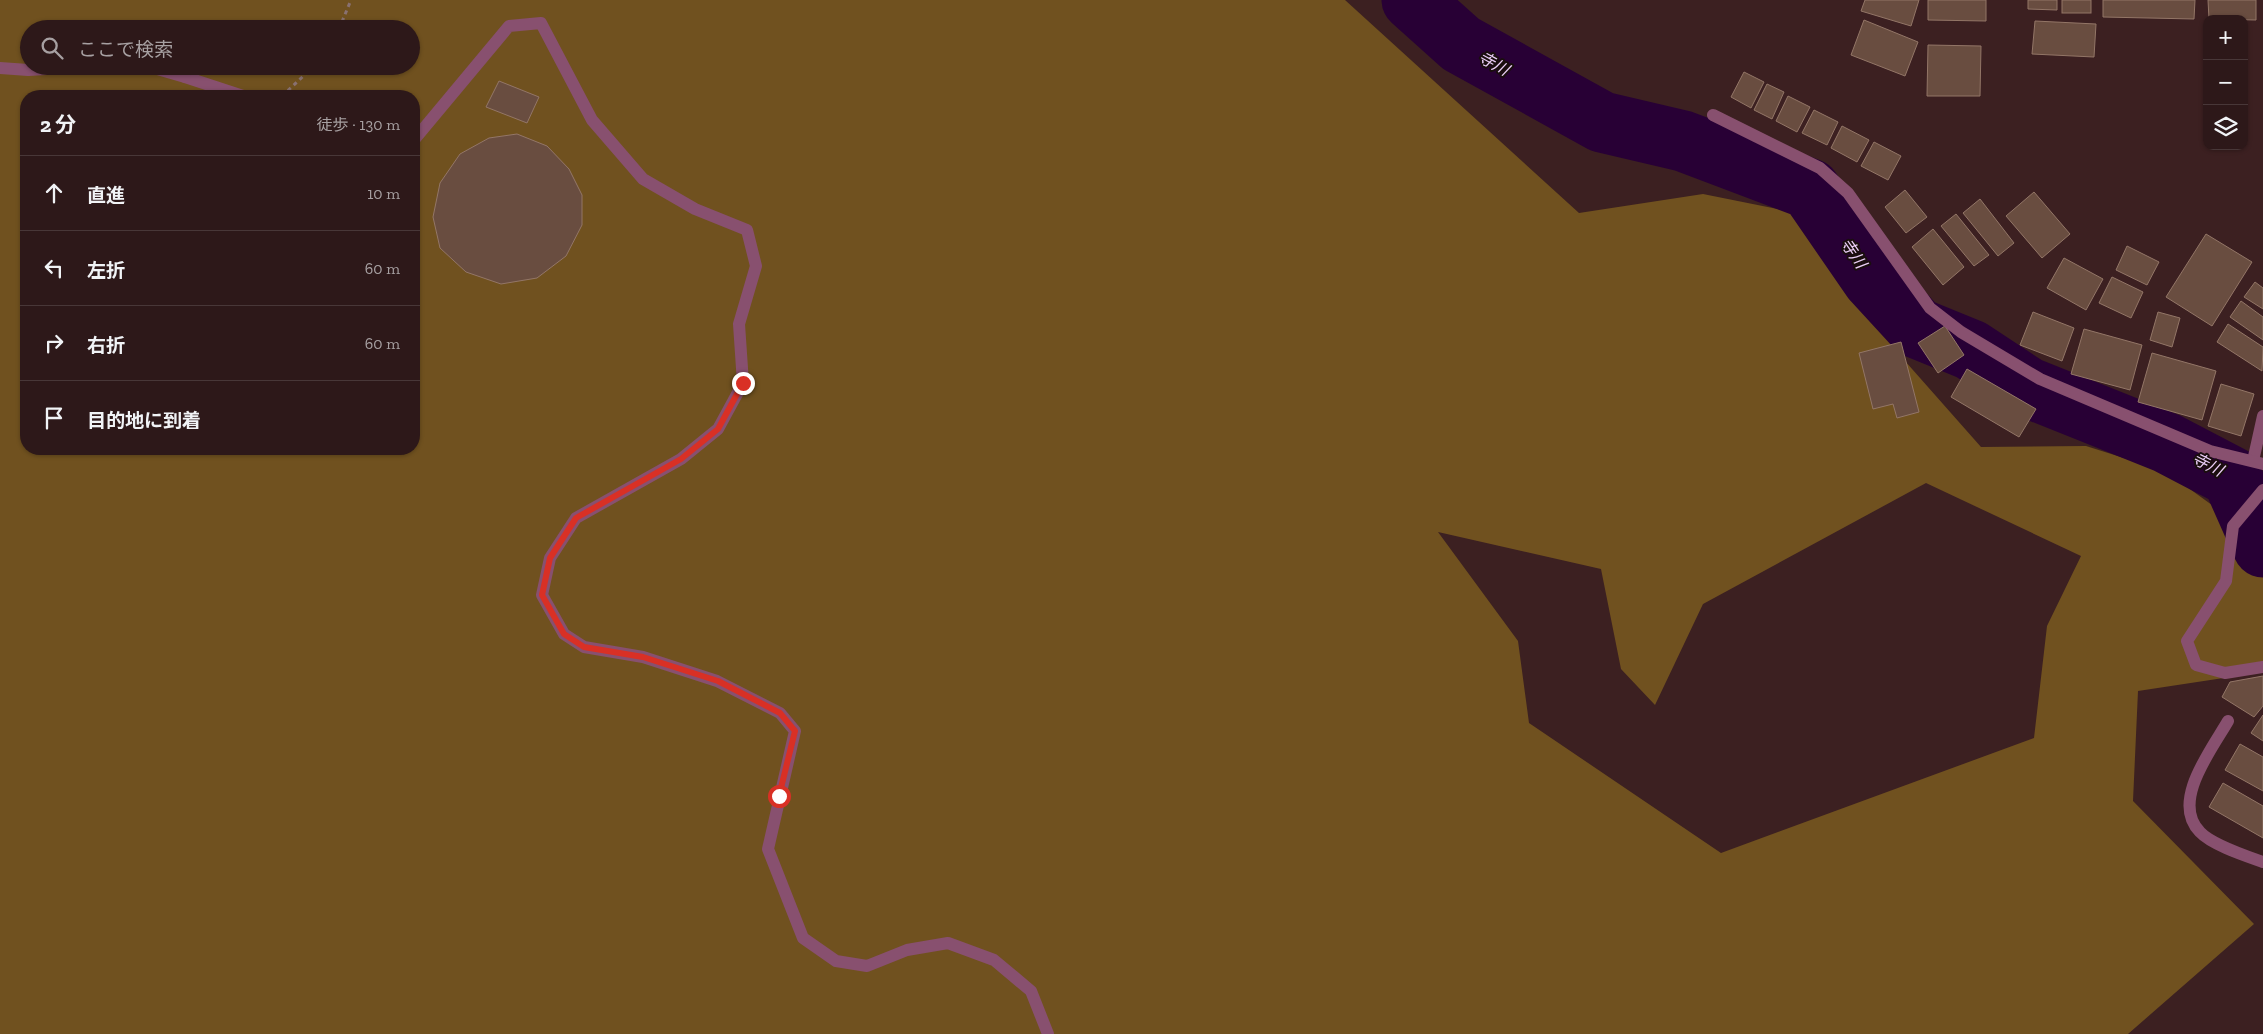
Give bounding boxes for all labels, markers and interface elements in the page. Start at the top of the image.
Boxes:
map controls [2203,15,2248,150]
button: + [2203,15,2248,60]
search box [20,20,420,75]
icon: search [38,34,66,62]
text: ここで検索 [78,38,173,61]
water label: 寺川 [1475,47,1514,80]
button: − [2203,60,2248,105]
button: layers [2203,105,2248,150]
text: 2 分 [40,112,76,137]
text: 徒歩 · 130 m [317,115,400,134]
icon: ahead [40,179,68,207]
text: 直進 [87,184,125,207]
text: 10 m [367,184,400,203]
water label: 寺川 [1837,235,1872,273]
icon: left [40,254,68,282]
text: 左折 [87,259,125,282]
text: 60 m [365,259,400,278]
icon: right [40,329,68,357]
text: 右折 [87,334,125,357]
text: 60 m [365,334,400,353]
route end [732,372,755,395]
icon: arrive [40,404,68,432]
text: 目的地に到着 [87,409,201,432]
water label: 寺川 [2189,449,2228,481]
route start [768,785,791,808]

